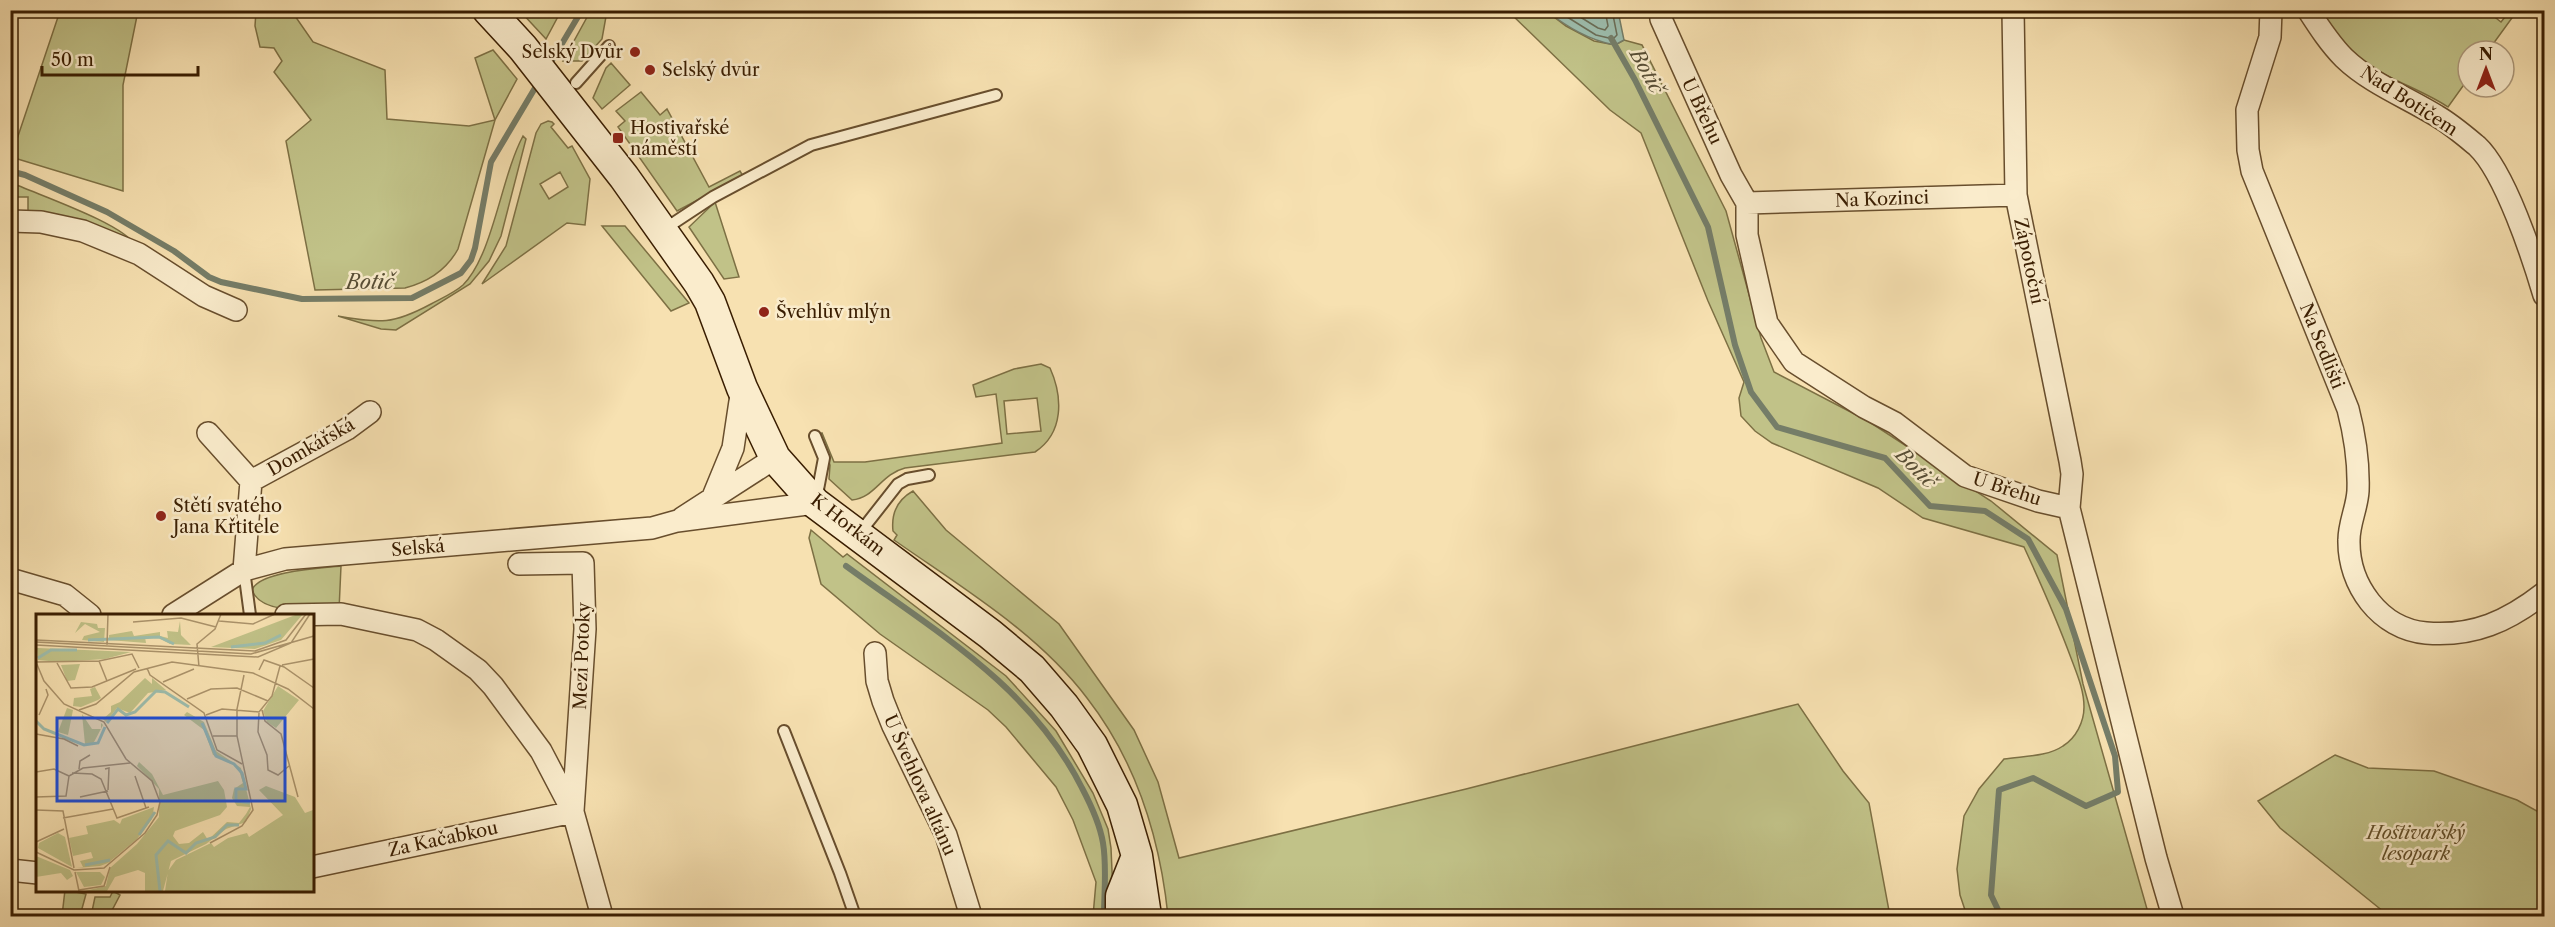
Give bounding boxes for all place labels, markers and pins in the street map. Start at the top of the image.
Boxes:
place label: Selský Dvůr [522,41,623,63]
marker: Selský Dvůr [628,45,642,59]
place label: Selský dvůr [662,59,760,81]
marker: Selský dvůr [643,63,657,77]
place label: Hostivařské náměstí [630,117,729,160]
marker: Hostivařské náměstí [611,131,625,145]
place label: Švehlův mlýn [776,299,891,323]
marker: Švehlův mlýn [757,305,771,319]
place label: Stětí svatého Jana Křtitele [170,495,282,538]
marker: Stětí svatého Jana Křtitele [154,509,168,523]

